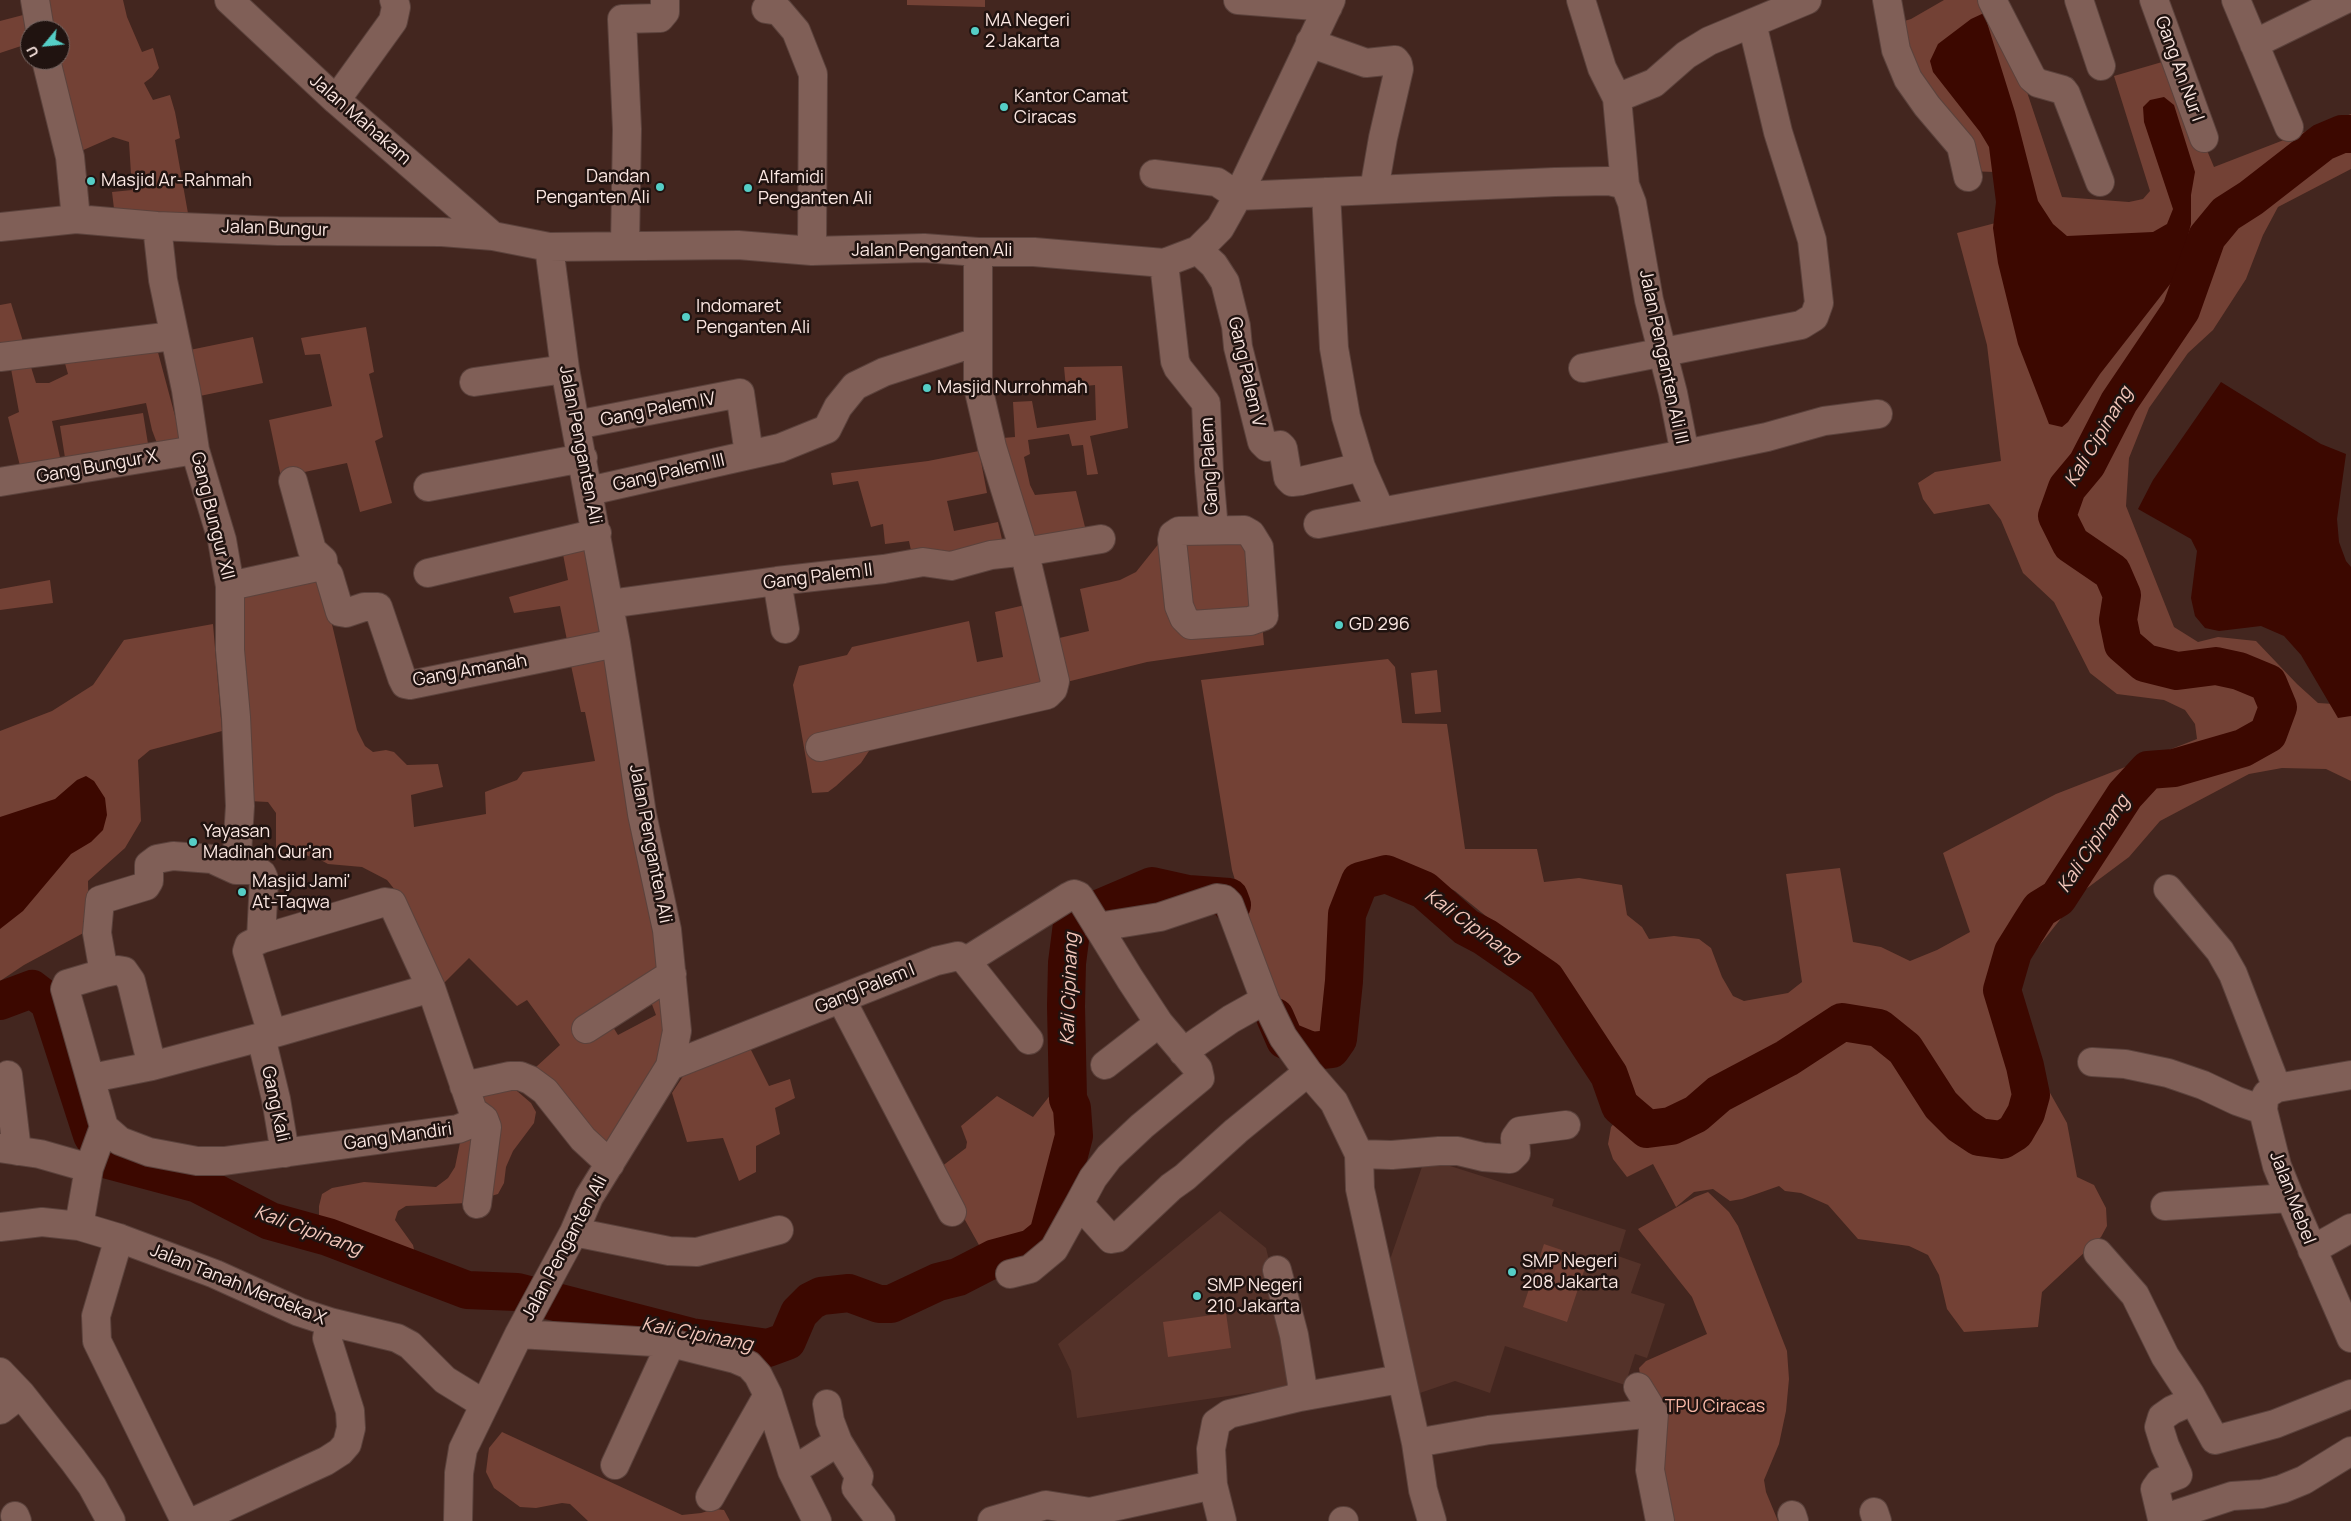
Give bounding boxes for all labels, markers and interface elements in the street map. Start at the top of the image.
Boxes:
place label: MA Negeri 2 Jakarta [985,10,1070,52]
street label: Gang An Nur I [2150,13,2208,125]
north arrow [20,20,70,70]
marker: MA Negeri 2 Jakarta [969,25,981,37]
text: U [21,43,43,61]
street label: Jalan Mahakam [305,70,415,170]
place label: Kantor Camat Ciracas [1014,86,1128,128]
marker: Kantor Camat Ciracas [998,101,1010,113]
place label: Dandan Penganten Ali [536,166,650,208]
place label: Alfamidi Penganten Ali [758,167,872,210]
place label: Masjid Ar-Rahmah [101,170,252,192]
marker: Masjid Ar-Rahmah [85,175,97,187]
marker: Dandan Penganten Ali [654,181,666,193]
marker: Alfamidi Penganten Ali [742,182,754,194]
street label: Jalan Bungur [221,216,329,242]
street label: Jalan Penganten Ali [851,240,1013,262]
street label: Jalan Penganten Ali III [1634,268,1692,446]
place label: Indomaret Penganten Ali [696,296,810,338]
marker: Indomaret Penganten Ali [680,311,692,323]
street label: Gang Palem V [1223,315,1269,429]
street label: Jalan Penganten Ali [554,364,606,526]
place label: Masjid Nurrohmah [937,377,1088,399]
marker: Masjid Nurrohmah [921,382,933,394]
water label: Kali Cipinang [2060,383,2138,491]
street label: Gang Palem IV [599,388,717,432]
street label: Gang Palem [1197,417,1223,515]
street label: Gang Bungur X [35,446,159,488]
street label: Gang Bungur XII [186,450,238,582]
street label: Gang Palem III [611,450,727,496]
street label: Gang Palem II [762,560,874,594]
place label: GD 296 [1349,614,1410,636]
marker: GD 296 [1333,619,1345,631]
street label: Gang Amanah [411,650,529,692]
street label: Jalan Penganten Ali [624,763,676,925]
water label: Kali Cipinang [2053,791,2135,897]
place label: Yayasan Madinah Qur'an [203,821,332,864]
marker: Yayasan Madinah Qur'an [187,836,199,848]
place label: Masjid Jami' At-Taqwa [252,871,351,914]
water label: Kali Cipinang [1420,885,1524,969]
marker: Masjid Jami' At-Taqwa [236,886,248,898]
water label: Kali Cipinang [1057,932,1083,1046]
street label: Gang Palem I [812,959,918,1019]
street label: Gang Kali [256,1064,294,1144]
street label: Gang Mandiri [343,1119,453,1155]
street label: Jalan Mebel [2264,1148,2320,1248]
street label: Jalan Penganten Ali [518,1172,612,1324]
water label: Kali Cipinang [251,1201,365,1261]
street label: Jalan Tanah Merdeka X [147,1240,329,1330]
place label: SMP Negeri 208 Jakarta [1522,1251,1618,1294]
marker: SMP Negeri 208 Jakarta [1506,1266,1518,1278]
place label: SMP Negeri 210 Jakarta [1207,1275,1302,1318]
marker: SMP Negeri 210 Jakarta [1191,1290,1203,1302]
water label: Kali Cipinang [640,1313,754,1357]
park label: TPU Ciracas [1665,1396,1765,1418]

